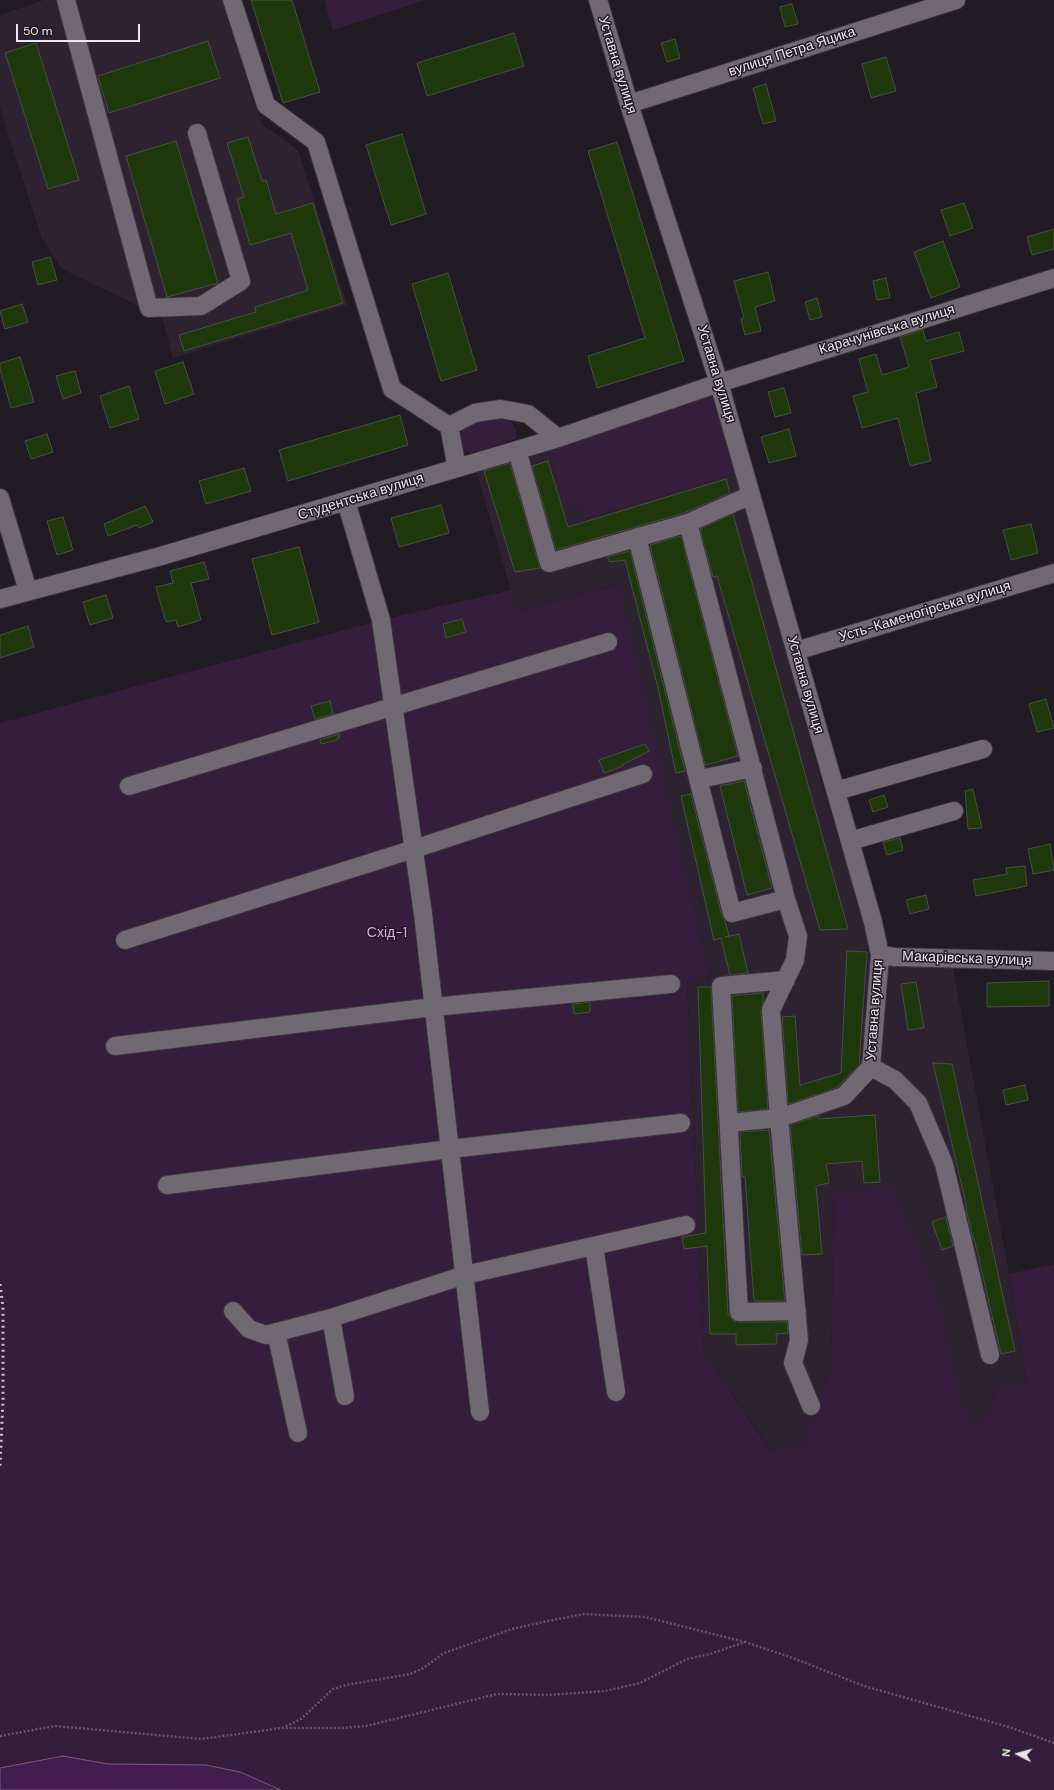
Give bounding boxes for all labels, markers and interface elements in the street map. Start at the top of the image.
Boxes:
street label: Уставна вулиця [594,14,640,116]
scale bar [18,16,142,42]
text: 50 m [23,23,52,39]
street label: вулиця Петра Яцика [726,24,858,80]
street label: Карачунівська вулиця [817,301,957,359]
street label: Уставна вулиця [693,323,739,425]
street label: Студентська вулиця [296,470,426,524]
street label: Усть-Каменогірська вулиця [837,578,1013,646]
street label: Уставна вулиця [783,634,827,736]
park label: Схід-1 [367,925,407,941]
street label: Макарівська вулиця [902,948,1032,970]
street label: Уставна вулиця [863,959,887,1061]
north arrow [998,1734,1038,1774]
text: N [999,1748,1013,1757]

